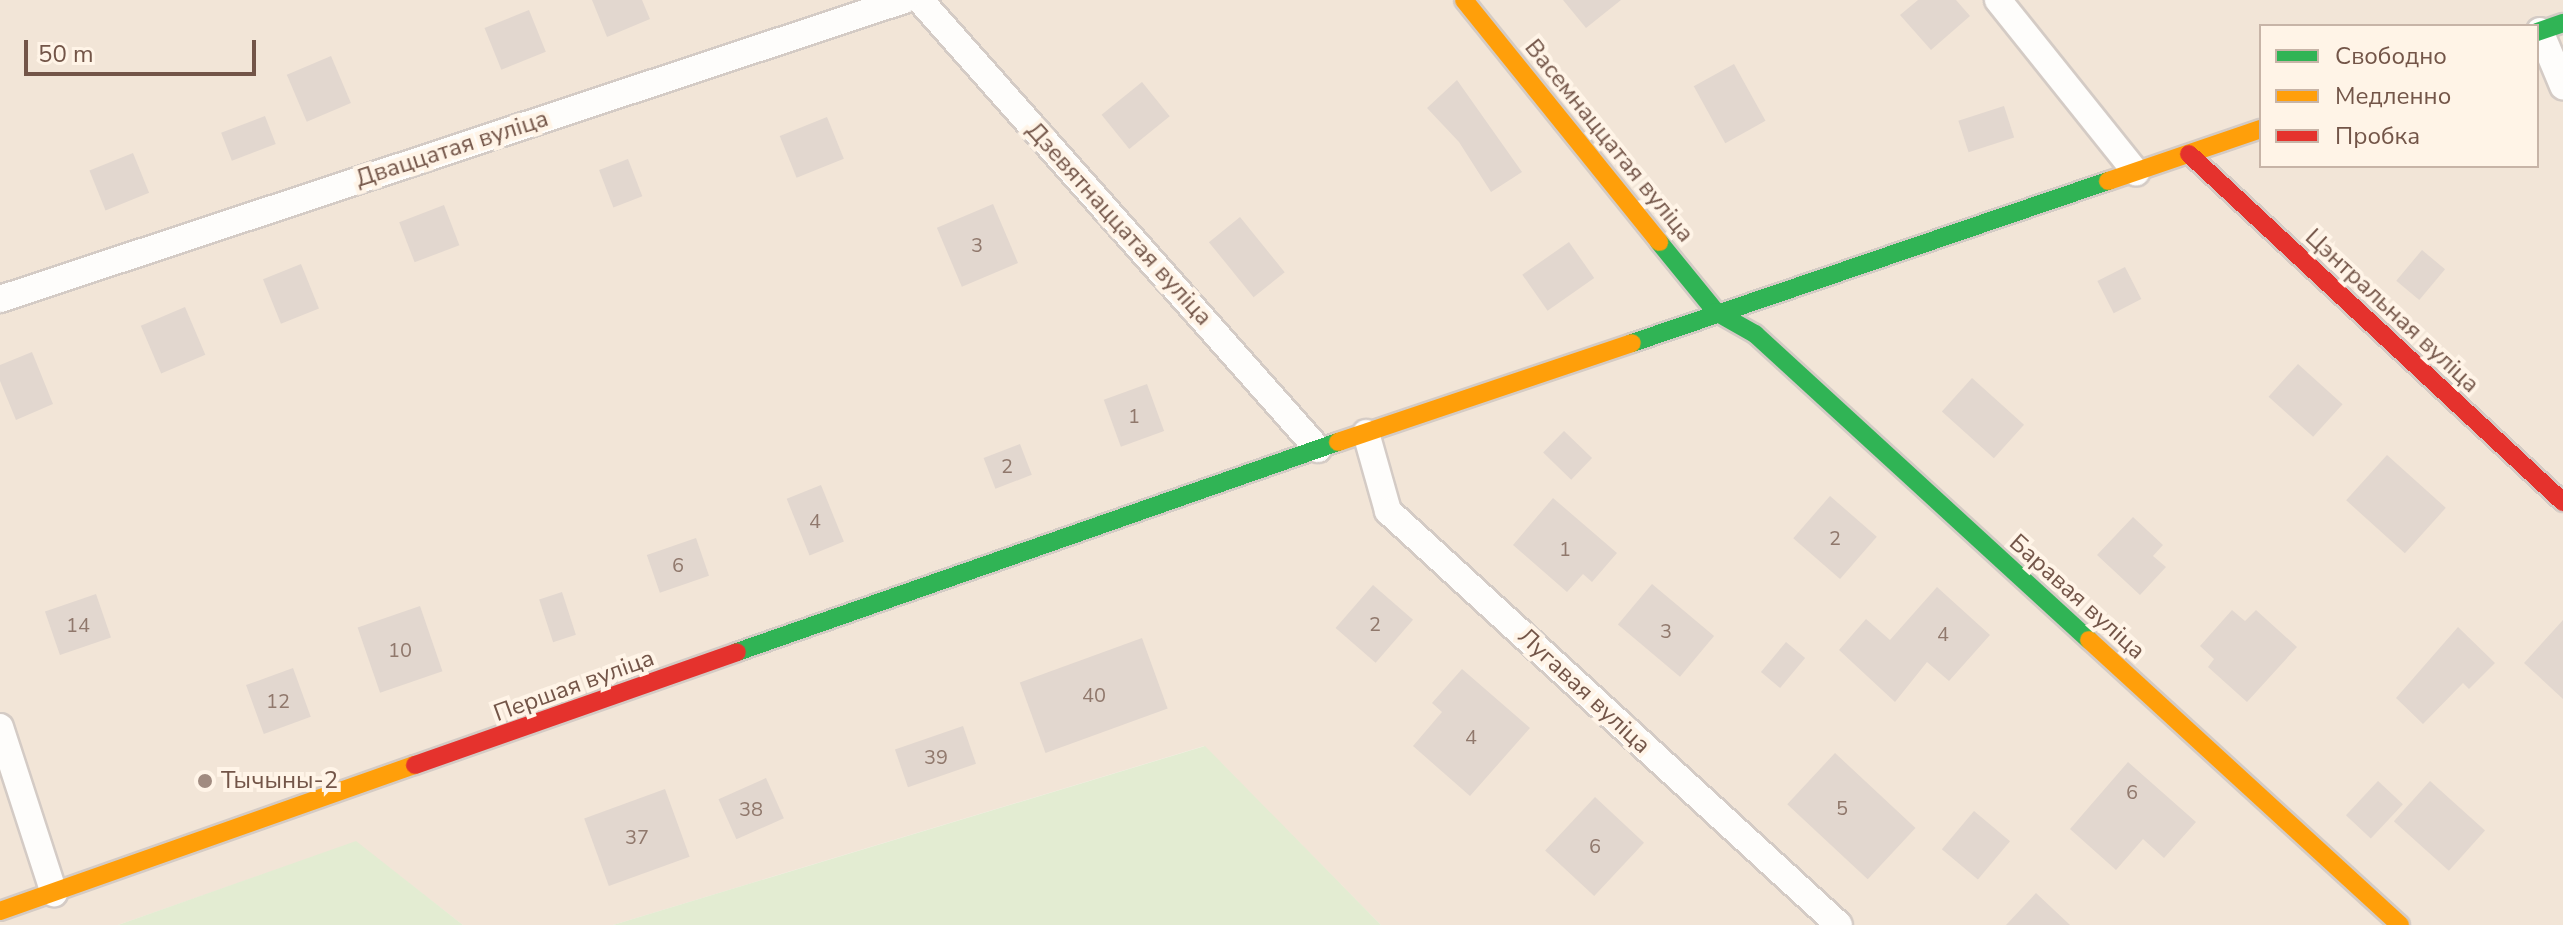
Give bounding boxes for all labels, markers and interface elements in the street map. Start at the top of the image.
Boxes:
scale bar [28,24,260,74]
legend [2259,24,2539,168]
street label: Васемнаццатая вуліца [1518,34,1700,248]
text: 50 m [38,38,94,70]
text: Свободно [2335,40,2447,72]
text: Медленно [2335,80,2451,112]
street label: Дваццатая вуліца [352,104,552,194]
street label: Дзевятнаццатая вуліца [1020,116,1218,332]
text: Пробка [2335,120,2420,152]
street label: Цэнтральная вуліца [2299,223,2485,399]
house number: 3 [971,233,983,257]
house number: 1 [1128,404,1140,428]
house number: 2 [1001,454,1013,478]
house number: 4 [809,509,821,533]
house number: 2 [1829,526,1841,550]
street label: Баравая вуліца [2003,528,2151,666]
house number: 1 [1559,537,1571,561]
house number: 6 [672,553,684,577]
house number: 2 [1369,612,1381,636]
house number: 14 [66,613,90,637]
house number: 3 [1660,619,1672,643]
street label: Лугавая вуліца [1512,622,1656,760]
house number: 4 [1937,622,1949,646]
house number: 10 [388,638,412,662]
street label: Першая вуліца [490,644,658,728]
house number: 40 [1082,683,1106,707]
house number: 12 [266,689,290,713]
house number: 4 [1465,725,1477,749]
house number: 39 [924,745,948,769]
place label: Тычыны-2 [221,767,338,795]
marker: Тычыны-2 [196,772,214,790]
house number: 6 [2126,780,2138,804]
house number: 5 [1836,796,1848,820]
house number: 38 [739,797,763,821]
house number: 37 [625,825,649,849]
house number: 6 [1589,834,1601,858]

